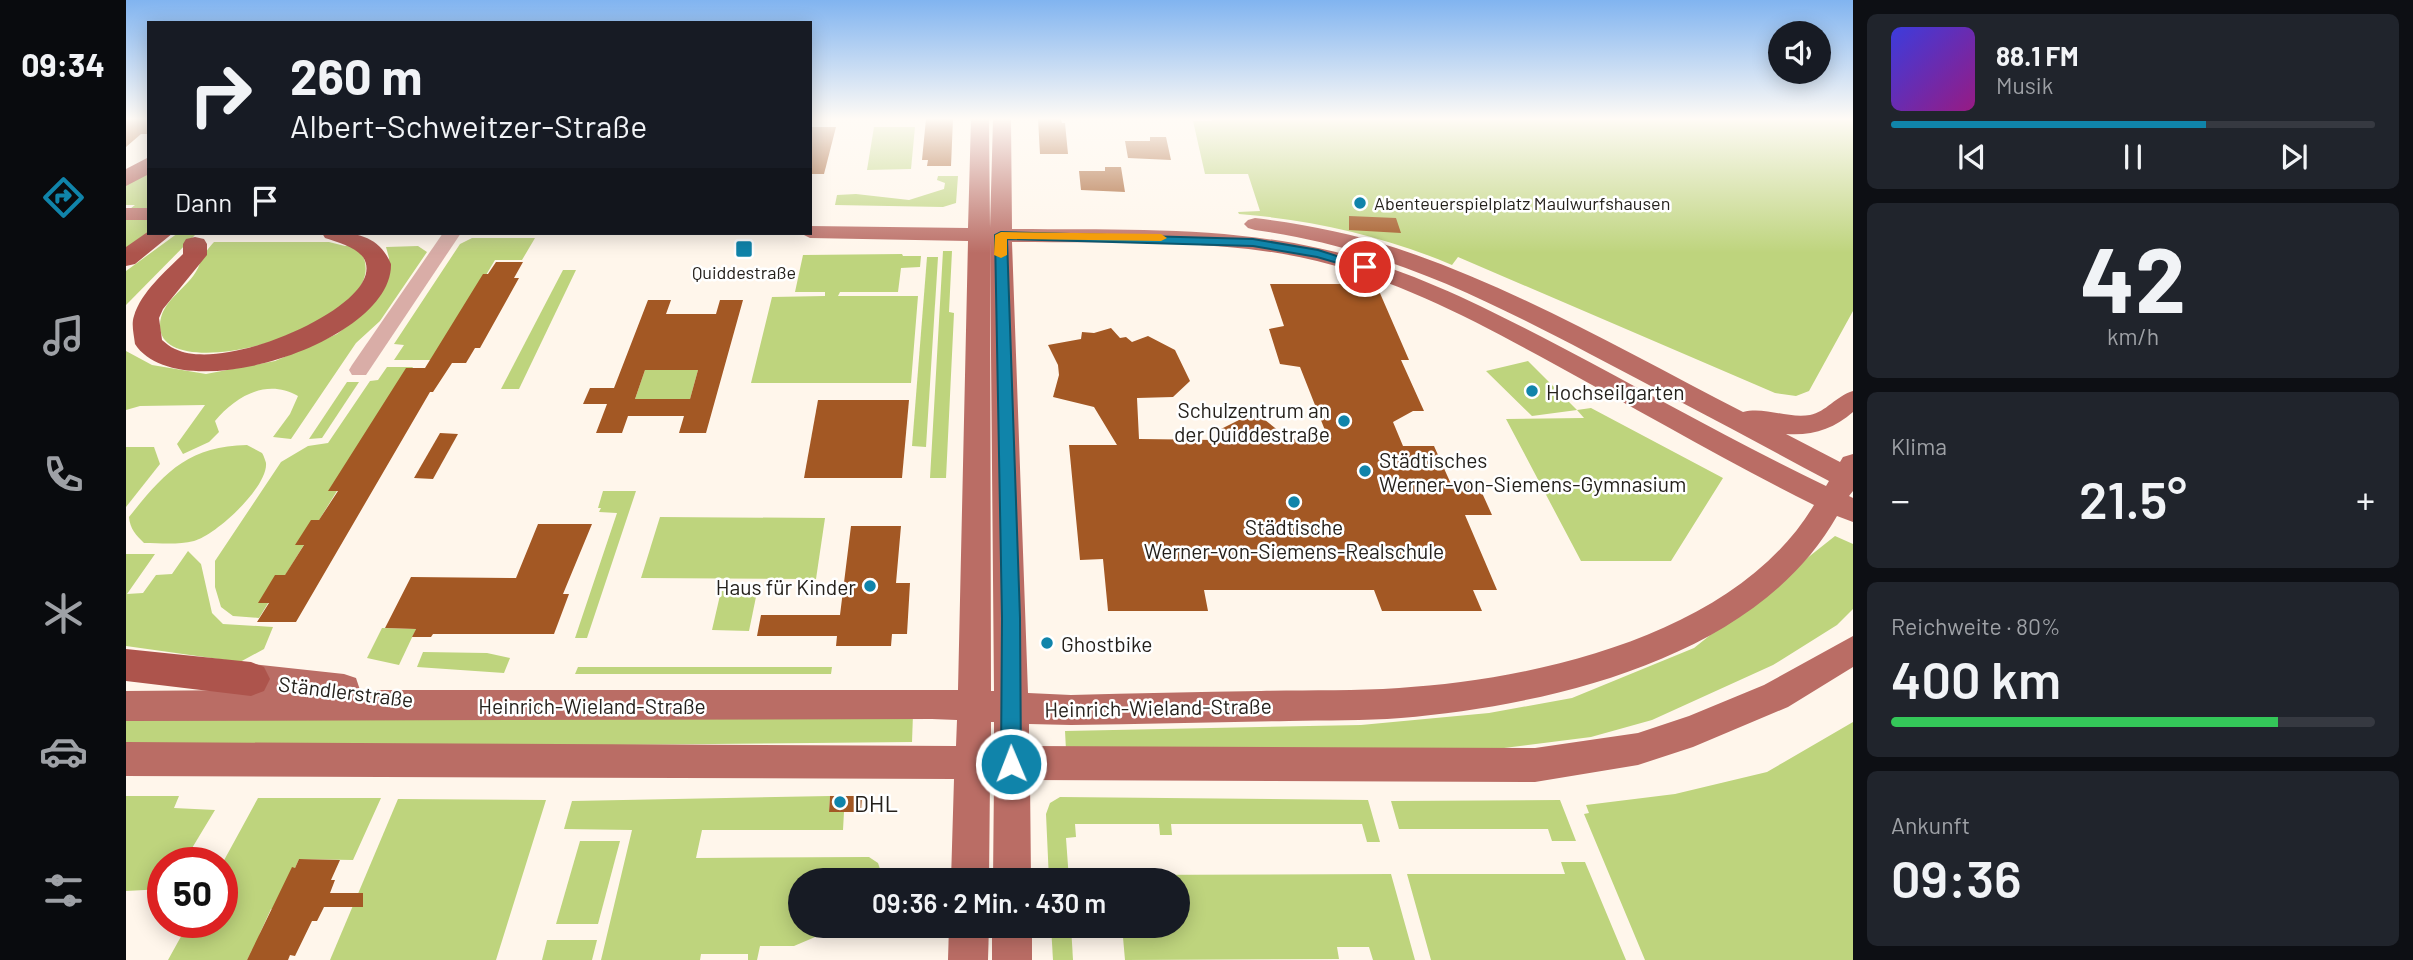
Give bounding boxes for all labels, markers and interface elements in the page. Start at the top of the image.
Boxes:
map controls [1768,21,1831,84]
button: sound [1768,21,1831,84]
text: 88.1 FM [1996,40,2079,71]
text: 09:34 [21,45,105,83]
text: 260 m [290,46,422,105]
icon: right [175,49,266,140]
text: Musik [1996,71,2053,99]
text: Albert-Schweitzer-Straße [290,106,647,144]
icon: previous [1953,138,1991,176]
icon: pause [2114,138,2152,176]
icon: next [2275,138,2313,176]
icon: directions [39,173,88,222]
icon: arrive [246,182,284,220]
text: Dann [175,186,232,217]
place label: Abenteuerspielplatz Maulwurfshausen [1374,192,1670,214]
marker: Abenteuerspielplatz Maulwurfshausen [1352,195,1368,211]
text: 42 [2080,222,2186,331]
pin [1335,237,1395,297]
marker: Quiddestraße [734,239,754,259]
icon: arrive [1346,248,1384,286]
place label: Quiddestraße [692,261,796,283]
icon: music [39,311,88,360]
text: km/h [2107,322,2159,350]
place label: Hochseilgarten [1546,379,1685,404]
marker: Hochseilgarten [1524,383,1540,399]
place label: Schulzentrum an der Quiddestraße [1174,397,1330,446]
marker: Schulzentrum an der Quiddestraße [1336,413,1352,429]
text: Klima [1891,432,1947,460]
place label: Städtisches Werner-von-Siemens-Gymnasium [1379,447,1686,496]
icon: phone [39,450,88,499]
marker: Städtisches Werner-von-Siemens-Gymnasium [1357,463,1373,479]
text: 21.5° [2079,467,2187,529]
text: − [1891,476,1910,522]
text: + [2356,476,2375,522]
marker: Städtische Werner-von-Siemens-Realschule [1286,494,1302,510]
place label: Städtische Werner-von-Siemens-Realschule [1144,514,1444,563]
place label: Haus für Kinder [716,574,856,599]
marker: Haus für Kinder [862,578,878,594]
icon: climate [39,589,88,638]
text: Reichweite · 80% [1891,612,2060,640]
place label: Ghostbike [1061,631,1152,656]
marker: Ghostbike [1039,635,1055,651]
text: 400 km [1891,647,2061,709]
street label: Ständlerstraße [277,670,415,712]
street label: Heinrich-Wieland-Straße [478,693,706,718]
street label: Heinrich-Wieland-Straße [1044,693,1272,721]
icon: car [39,727,88,776]
position arrow [974,727,1048,801]
place label: DHL [854,788,898,817]
marker: DHL [832,794,848,810]
text: Ankunft [1891,811,1970,839]
text: 09:36 [1891,846,2022,908]
speed limit sign: 50 [147,847,238,938]
icon: filters [39,866,88,915]
text: 09:36 · 2 Min. · 430 m [872,887,1106,918]

